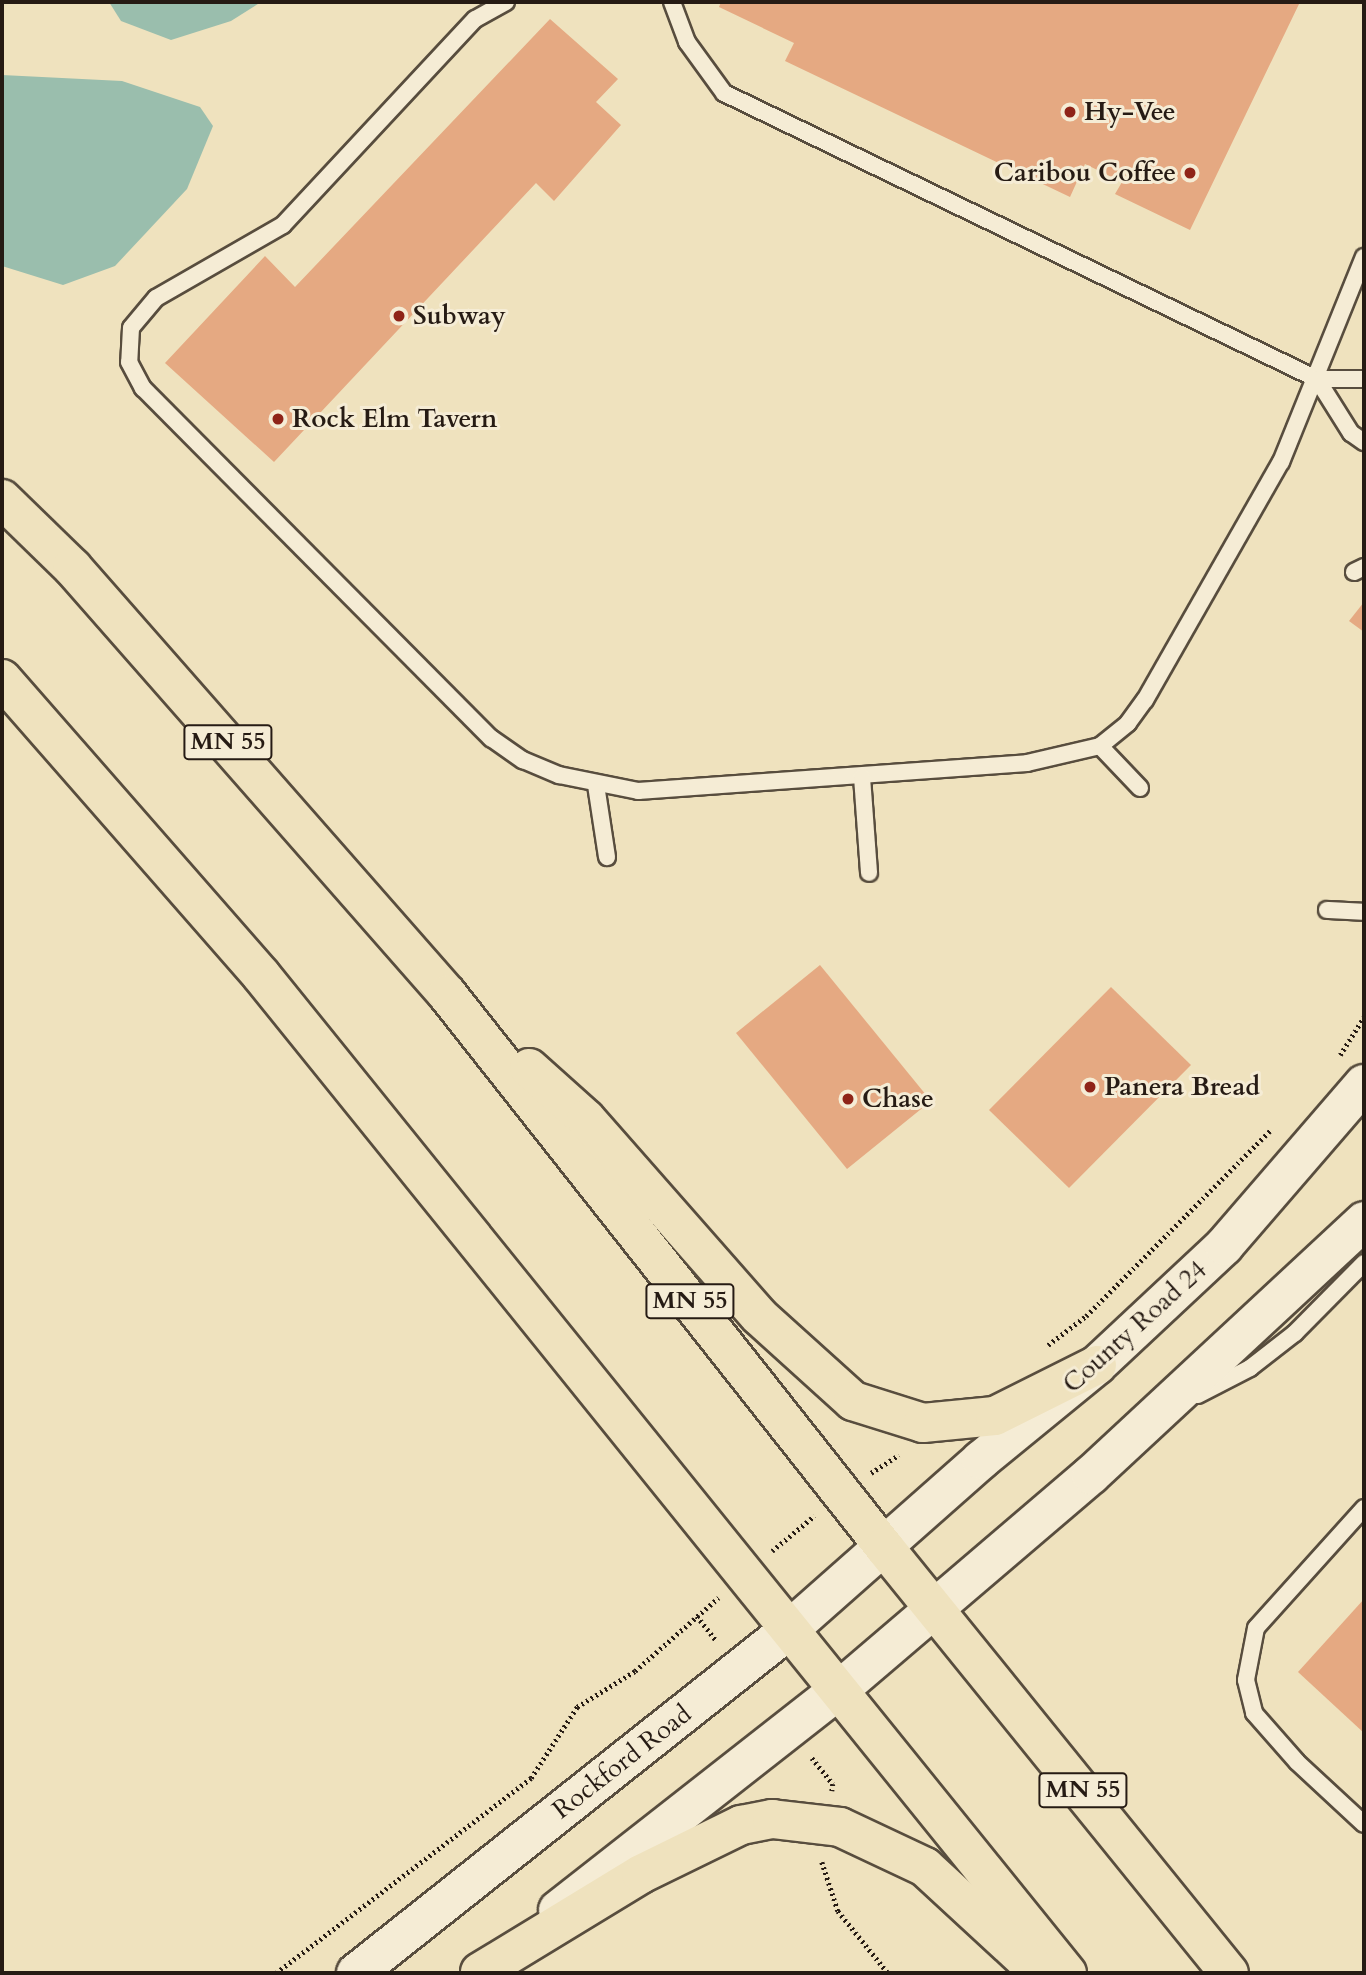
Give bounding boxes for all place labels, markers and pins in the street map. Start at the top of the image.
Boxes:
place label: Hy-Vee [1084,96,1176,128]
marker: Hy-Vee [1062,104,1078,120]
place label: Caribou Coffee [994,157,1176,189]
marker: Caribou Coffee [1182,165,1198,181]
place label: Subway [413,300,506,332]
marker: Subway [391,308,407,324]
place label: Rock Elm Tavern [292,403,498,435]
marker: Rock Elm Tavern [270,411,286,427]
place label: Panera Bread [1104,1071,1260,1103]
marker: Panera Bread [1082,1079,1098,1095]
place label: Chase [862,1083,934,1115]
marker: Chase [840,1091,856,1107]

